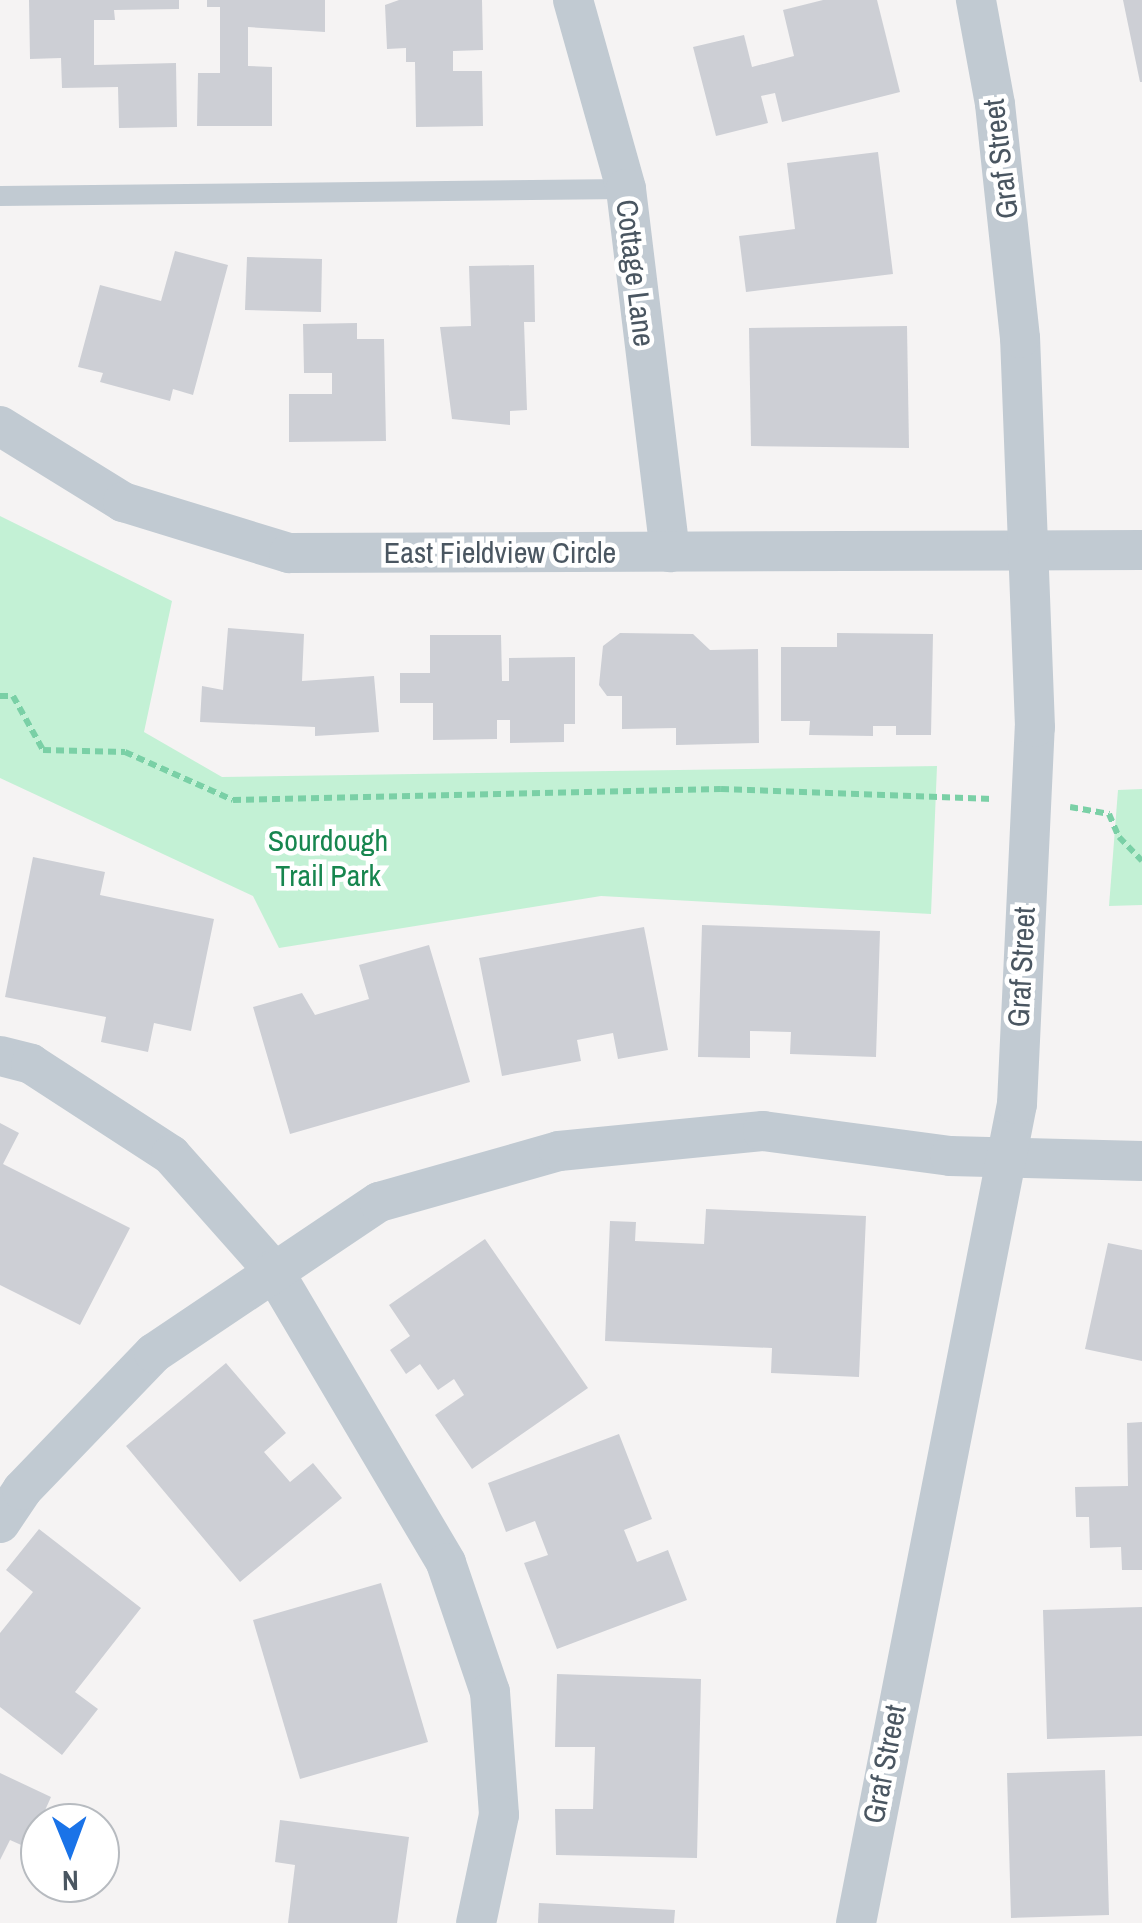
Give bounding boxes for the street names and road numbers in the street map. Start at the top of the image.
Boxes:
street label: Graf Street [975,97,1025,221]
street label: Cottage Lane [609,197,663,349]
street label: East Fieldview Circle [384,534,616,570]
street label: Graf Street [1000,906,1042,1028]
street label: Graf Street [855,1702,913,1826]

